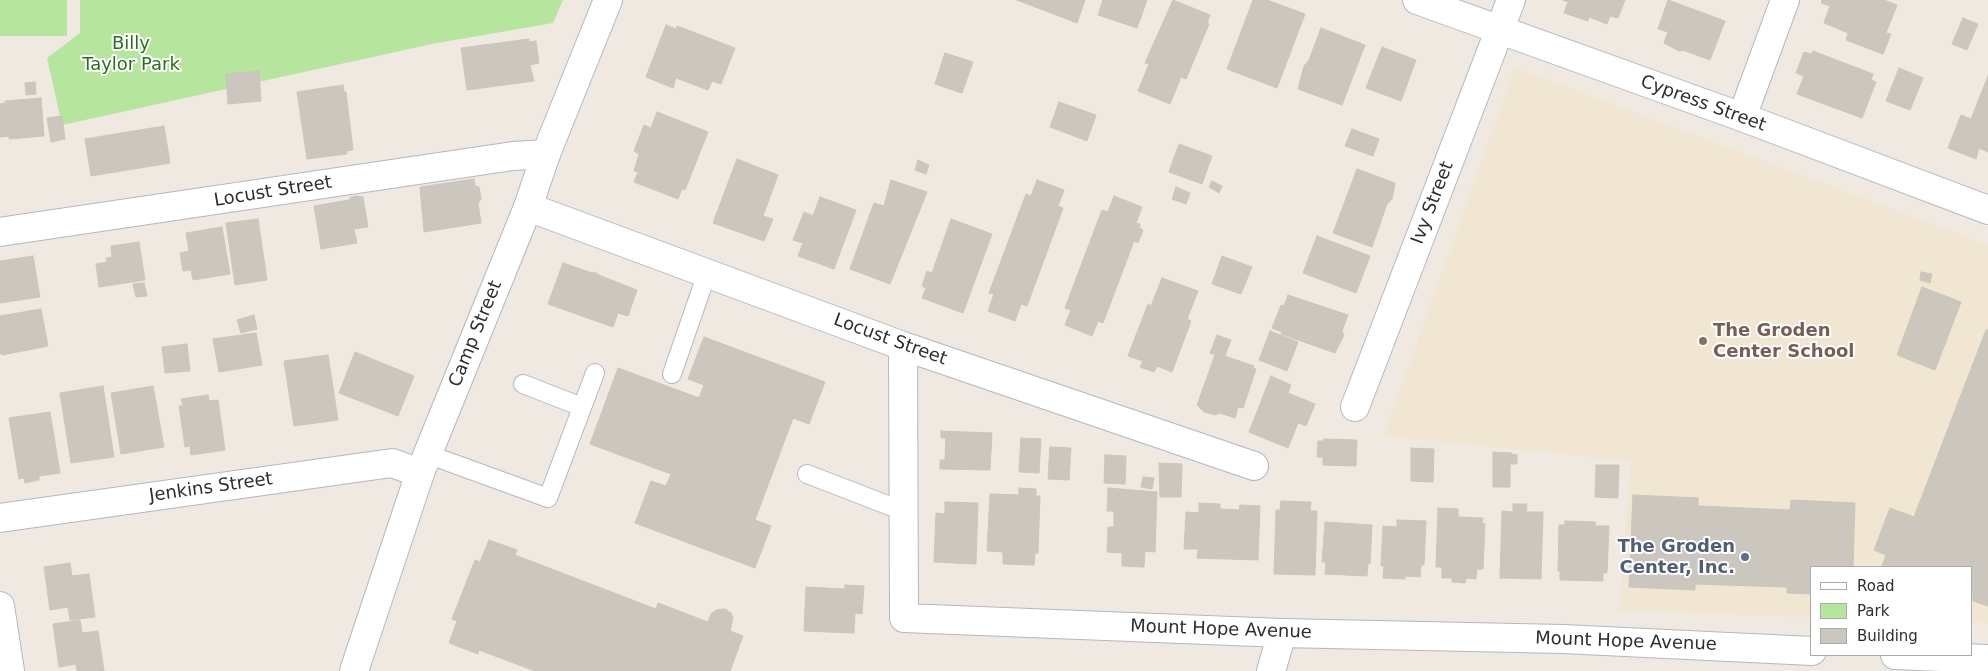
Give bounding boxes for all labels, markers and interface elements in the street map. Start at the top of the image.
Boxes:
park label: Billy Taylor Park [82,33,180,76]
street label: Cypress Street [1637,71,1769,137]
street label: Ivy Street [1407,159,1459,247]
street label: Locust Street [213,172,333,212]
street label: Camp Street [445,278,507,390]
street label: Locust Street [830,310,950,370]
place label: The Groden Center School [1713,320,1855,362]
marker: The Groden Center School [1697,335,1709,347]
street label: Jenkins Street [148,469,274,507]
place label: The Groden Center, Inc. [1618,536,1735,578]
marker: The Groden Center, Inc. [1739,551,1751,563]
legend [1810,566,1973,656]
text: Road [1857,577,1895,595]
text: Park [1857,602,1889,620]
street label: Mount Hope Avenue [1130,616,1312,644]
text: Building [1857,627,1918,645]
street label: Mount Hope Avenue [1535,628,1717,656]

